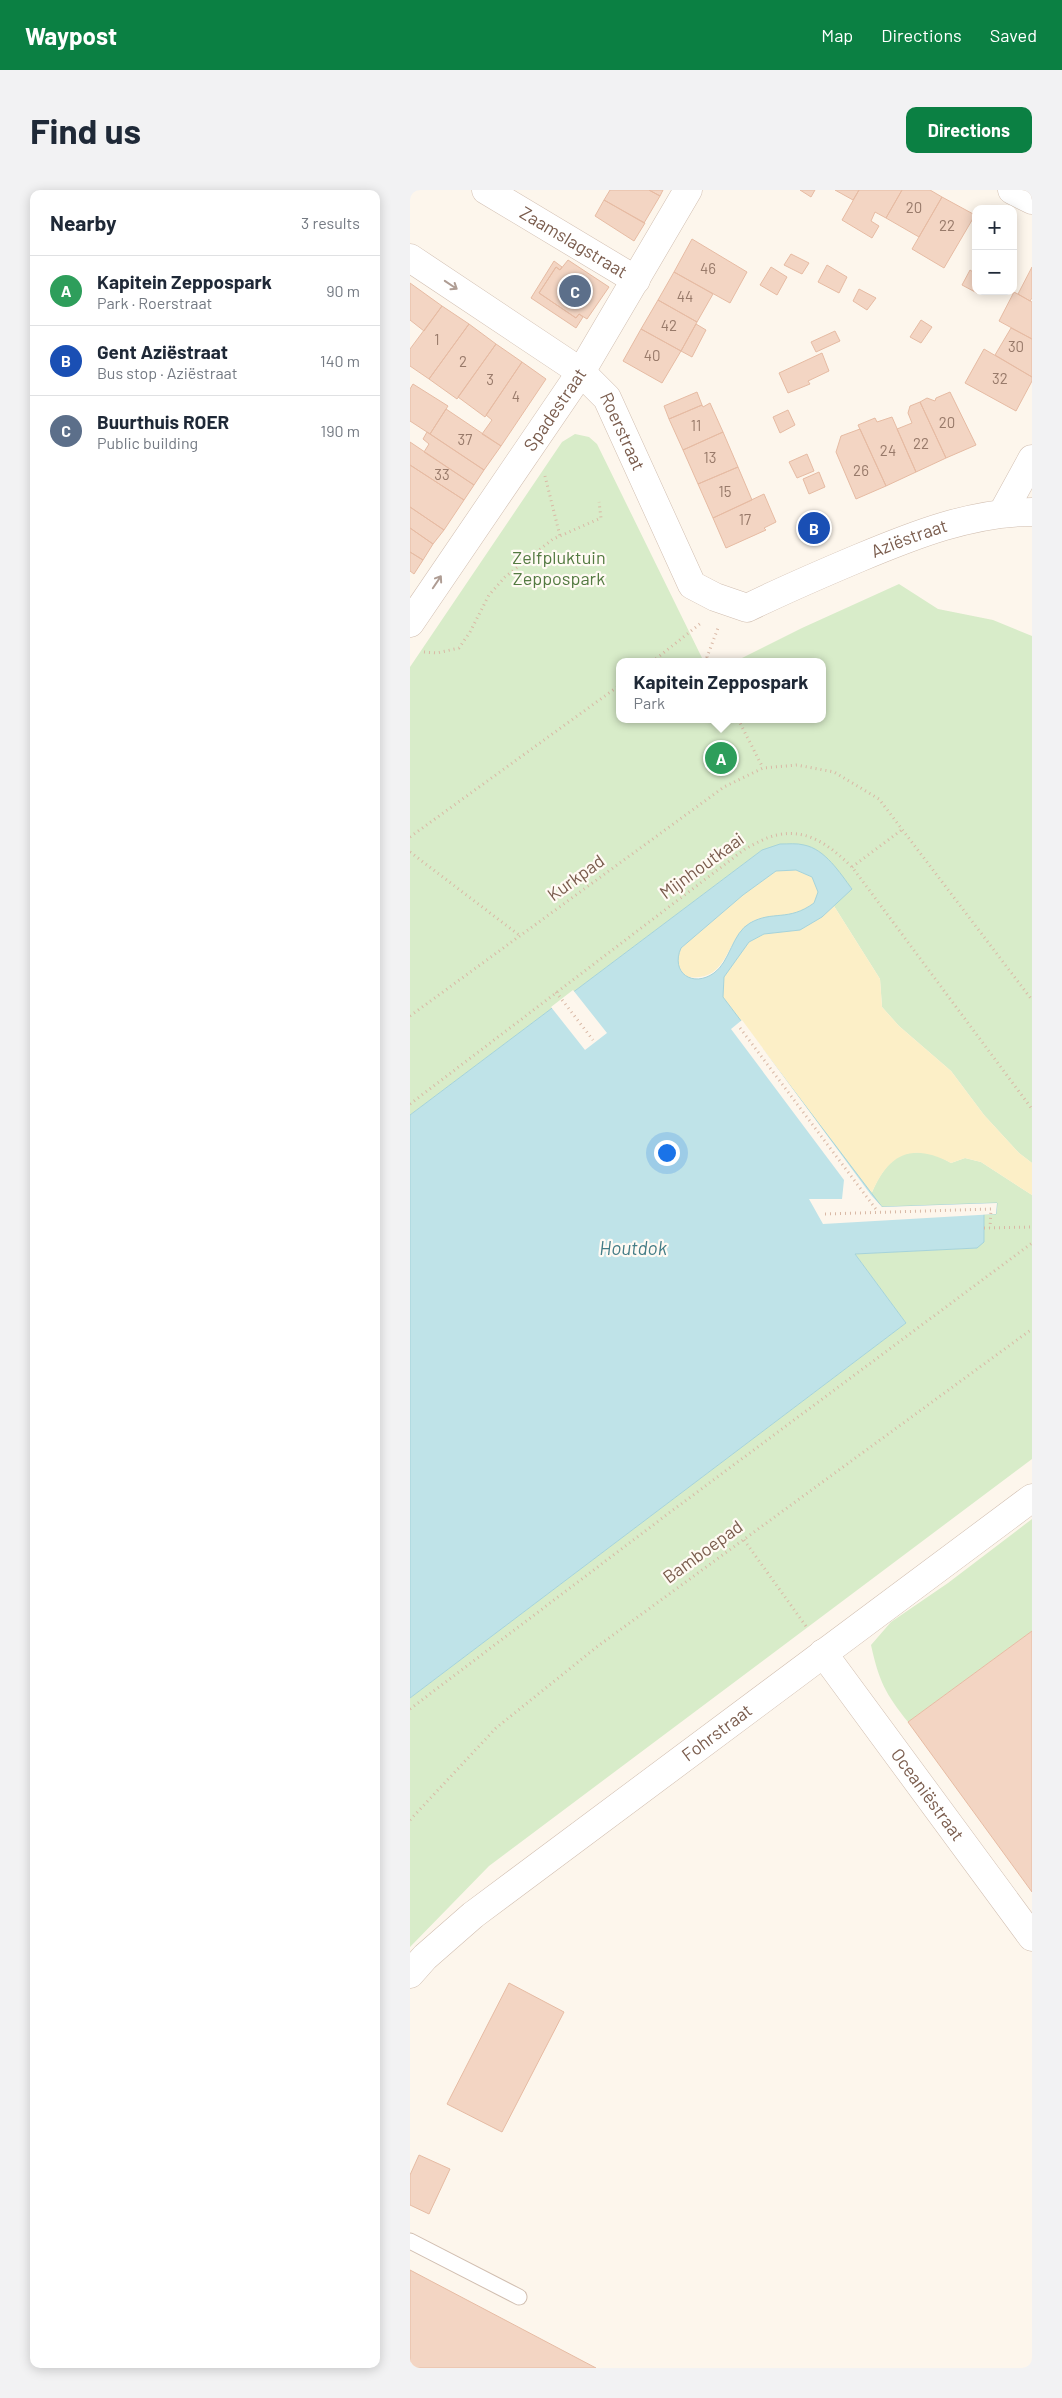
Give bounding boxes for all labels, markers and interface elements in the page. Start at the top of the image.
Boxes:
text: Waypost [25,21,117,50]
text: Map [821,24,853,46]
text: Directions [881,24,962,46]
text: Saved [990,24,1037,46]
button: Directions [906,107,1032,153]
text: Find us [30,109,141,151]
house number: 20 [906,198,922,216]
street label: Zaamslagstraat [516,201,632,282]
map controls [972,205,1017,295]
button: + [972,205,1017,250]
text: Nearby [50,210,116,235]
text: 3 results [301,213,360,232]
house number: 22 [939,216,955,234]
button: − [972,250,1017,295]
house number: 46 [700,259,716,277]
text: Kapitein Zeppospark [97,270,272,293]
pin: C [559,272,591,310]
one-way arrow [443,280,457,290]
text: A [61,281,71,300]
text: 90 m [326,281,360,300]
house number: 44 [677,287,693,305]
text: Park · Roerstraat [97,293,212,312]
house number: 42 [661,316,677,334]
house number: 1 [434,330,440,348]
house number: 30 [1008,337,1024,355]
text: Gent Aziëstraat [97,340,228,363]
house number: 40 [644,346,660,364]
text: B [61,351,71,370]
text: 140 m [320,351,360,370]
house number: 2 [459,352,467,370]
text: Bus stop · Aziëstraat [97,363,238,382]
street label: Spadestraat [518,364,590,455]
house number: 32 [992,369,1008,387]
house number: 3 [486,370,494,388]
house number: 4 [512,387,520,405]
street label: Roerstraat [596,388,650,474]
text: Buurthuis ROER [97,410,229,433]
house number: 20 [939,413,955,431]
house number: 11 [691,416,701,434]
text: C [61,421,71,440]
text: 190 m [321,421,360,440]
house number: 37 [458,430,472,448]
text: Public building [97,433,198,452]
house number: 22 [913,434,929,452]
house number: 24 [880,441,896,459]
house number: 13 [704,448,716,466]
house number: 26 [853,461,869,479]
house number: 33 [434,465,450,483]
house number: 15 [719,482,731,500]
pin: B [798,509,830,547]
house number: 17 [739,510,751,528]
street label: Aziëstraat [867,514,950,562]
park label: Zelfpluktuin Zeppospark [512,546,606,589]
one-way arrow [432,575,442,589]
popup [616,658,826,723]
text: Kapitein Zeppospark [634,670,808,693]
text: Park [634,693,665,712]
pin: A [705,739,737,777]
street label: Mijnhoutkaai [655,827,748,903]
street label: Kurkpad [543,849,608,905]
your location [654,1140,680,1166]
water label: Houtdok [599,1236,668,1259]
street label: Bamboepad [658,1515,747,1588]
street label: Fohrstraat [677,1699,756,1765]
street label: Oceaniëstraat [887,1744,969,1845]

